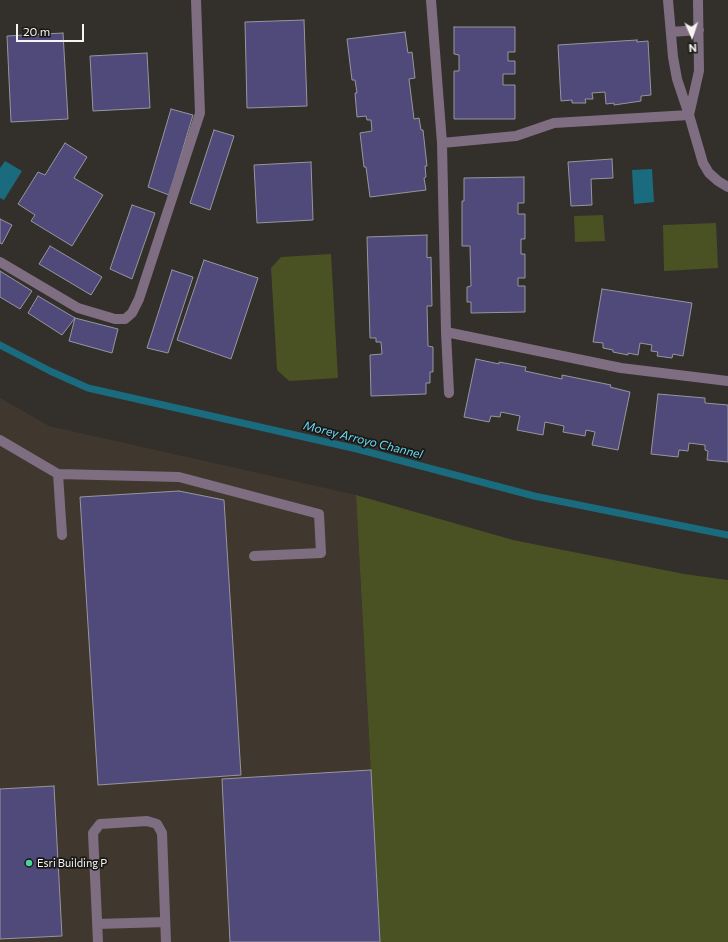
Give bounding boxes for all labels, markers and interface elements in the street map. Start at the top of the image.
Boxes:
scale bar [18,16,86,42]
north arrow [672,16,712,56]
text: 20 m [23,24,50,38]
text: N [688,42,697,55]
water label: Morey Arroyo Channel [302,418,424,462]
place label: Esri Building P [37,856,107,870]
marker: Esri Building P [24,858,34,868]

